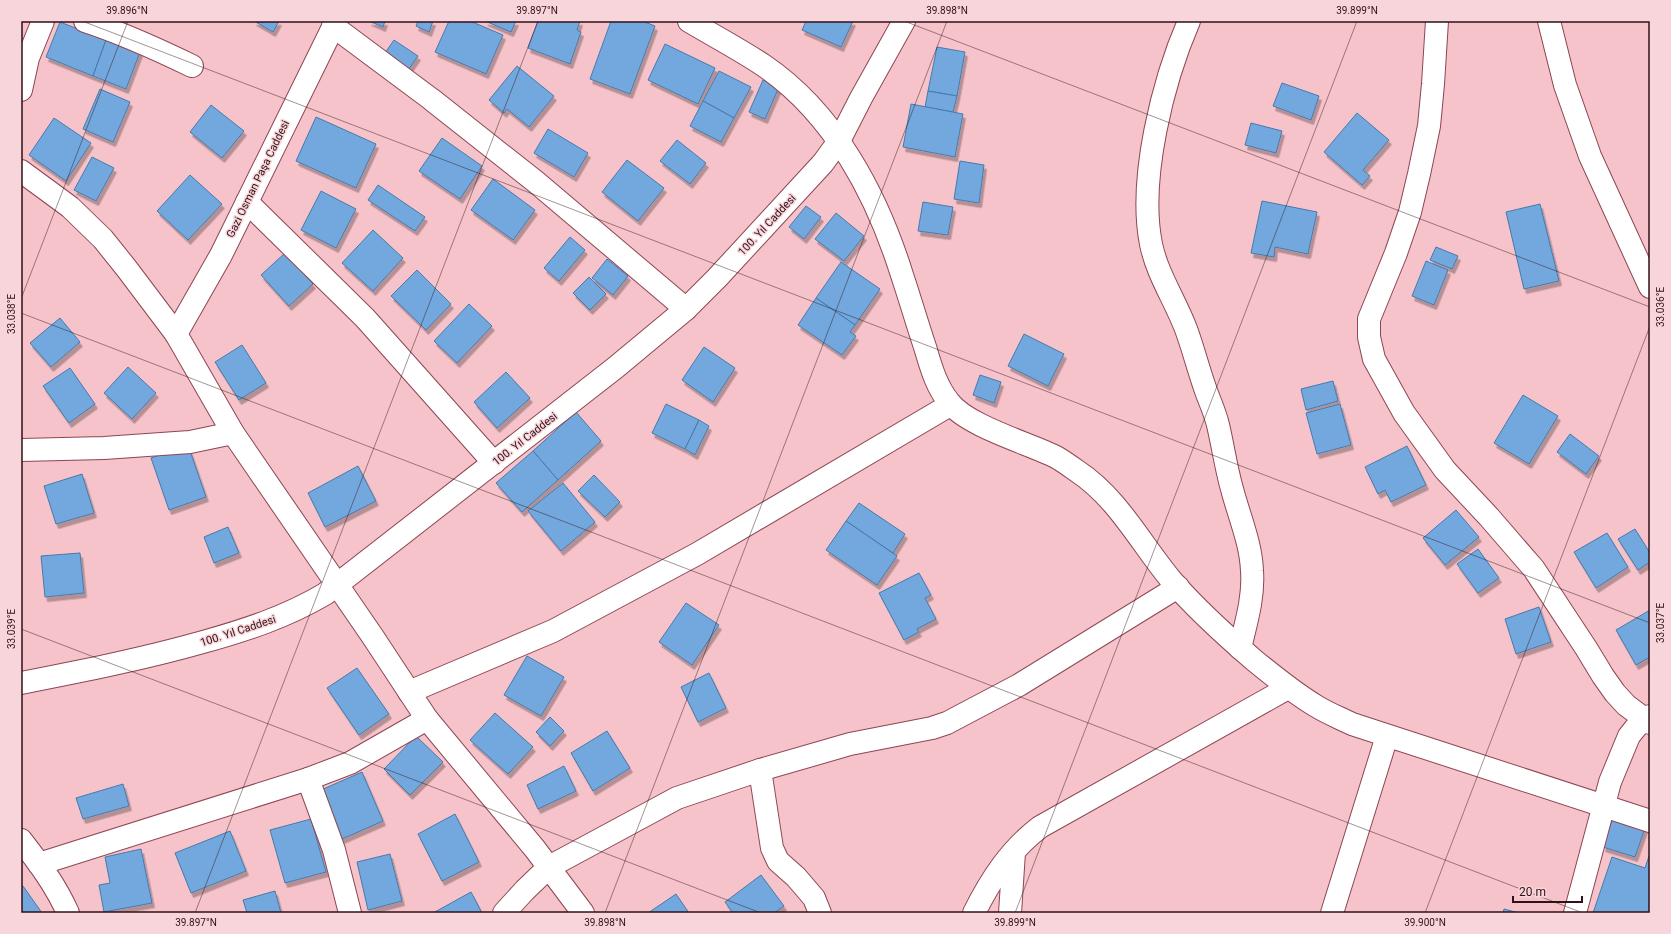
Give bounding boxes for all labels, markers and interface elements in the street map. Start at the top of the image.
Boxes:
text: 39.896°N [106,5,148,16]
text: 39.897°N [516,5,558,16]
text: 39.898°N [926,5,968,16]
text: 39.899°N [1336,5,1378,16]
street label: Gazi Osman Paşa Caddesi [224,118,292,240]
street label: 100. Yıl Caddesi [735,192,799,258]
text: 33.036°E [1655,287,1666,327]
text: 33.038°E [6,294,17,334]
street label: 100. Yıl Caddesi [490,410,560,468]
text: 33.037°E [1655,603,1666,643]
text: 33.039°E [6,609,17,649]
street label: 100. Yıl Caddesi [199,613,277,649]
scale bar [1513,878,1582,904]
text: 20 m [1519,885,1546,899]
text: 39.897°N [175,917,217,928]
text: 39.898°N [584,917,626,928]
text: 39.899°N [994,917,1036,928]
text: 39.900°N [1404,917,1446,928]

